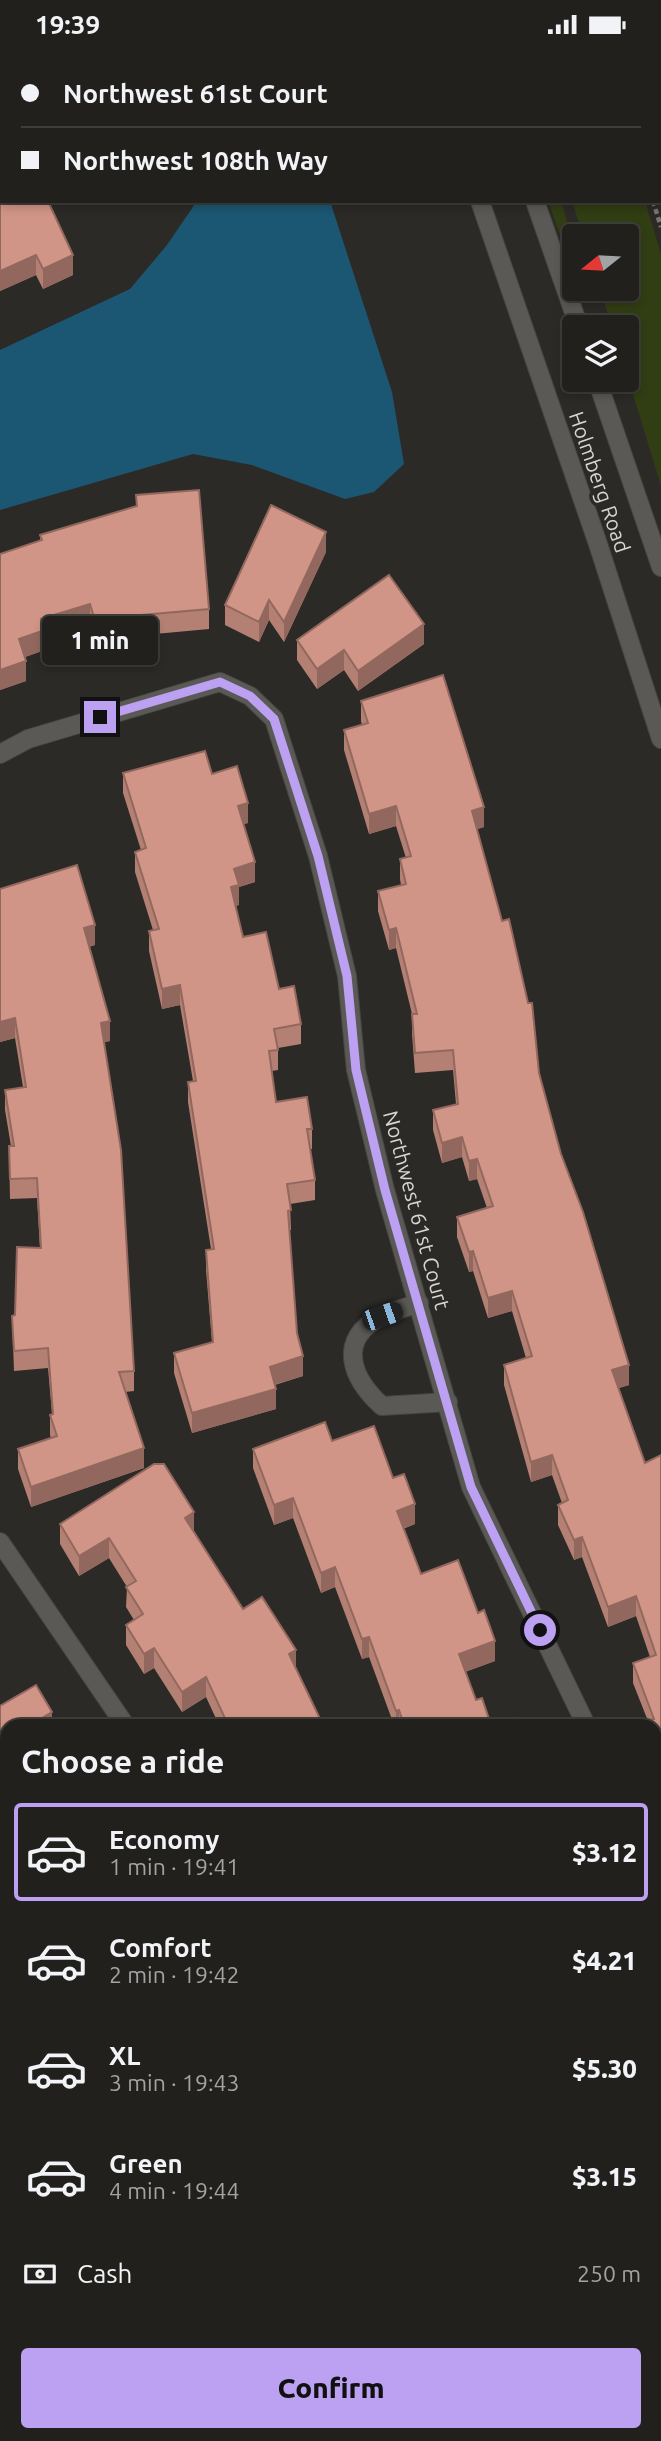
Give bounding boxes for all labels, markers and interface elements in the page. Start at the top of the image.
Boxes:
text: 19:39 [35,10,100,39]
text: Northwest 61st Court [63,79,328,108]
text: Northwest 108th Way [63,146,328,175]
north arrow [562,224,639,301]
map controls [562,224,639,392]
button: layers [562,315,639,392]
street label: Holmberg Road [565,408,635,556]
callout: 1 min [42,615,158,665]
text: 1 min [71,628,129,653]
route end [84,701,116,733]
street label: Northwest 61st Court [379,1108,455,1312]
car [359,1299,406,1333]
route start [524,1614,556,1646]
text: Choose a ride [21,1743,224,1779]
icon: car [25,1821,88,1884]
text: Economy [109,1825,219,1854]
text: $3.12 [572,1838,637,1867]
text: 1 min · 19:41 [109,1854,240,1879]
icon: car [25,1929,88,1992]
text: Comfort [109,1933,212,1962]
text: $4.21 [572,1946,637,1975]
text: 2 min · 19:42 [109,1962,240,1987]
icon: car [25,2037,88,2100]
text: XL [109,2041,140,2070]
text: $5.30 [572,2054,637,2083]
text: 3 min · 19:43 [109,2070,240,2095]
icon: car [25,2145,88,2208]
text: Green [109,2149,183,2178]
text: $3.15 [572,2162,637,2191]
text: 4 min · 19:44 [109,2178,240,2203]
icon: cash [21,2255,59,2293]
text: Cash [77,2259,132,2288]
text: 250 m [577,2261,641,2286]
button: Confirm [21,2348,641,2428]

